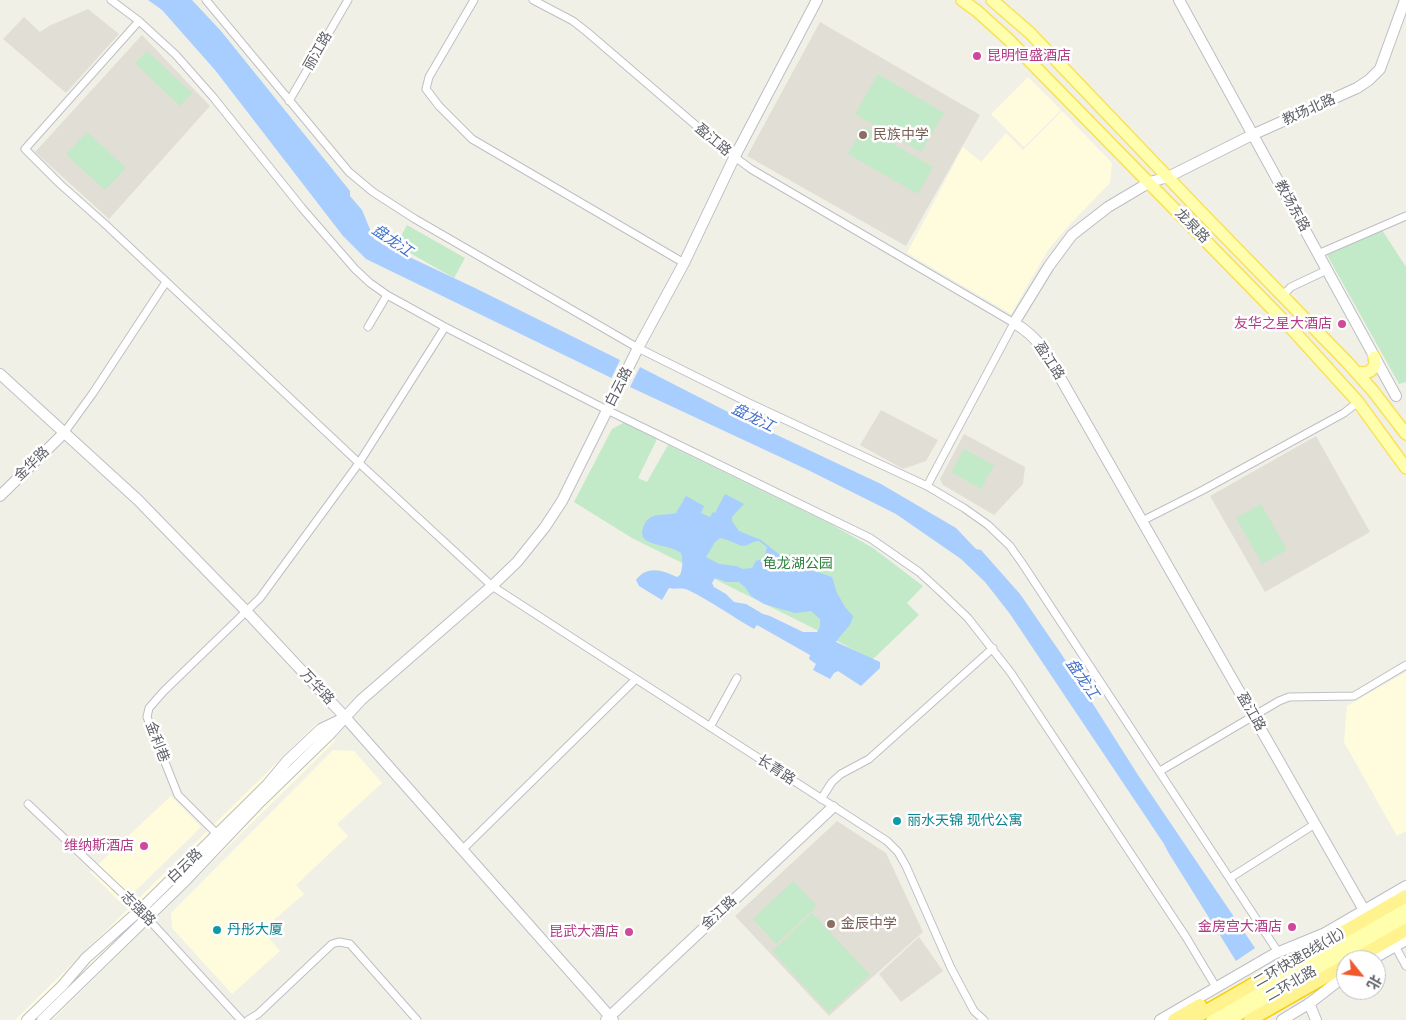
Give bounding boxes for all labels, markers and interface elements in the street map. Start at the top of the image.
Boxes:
street label: 丽江路 [300,29,336,73]
place label: 昆明恒盛酒店 [987,48,1071,64]
marker: 昆明恒盛酒店 [971,50,983,62]
street label: 教场北路 [1280,91,1338,129]
street label: 盈江路 [692,120,734,160]
place label: 民族中学 [873,127,929,143]
marker: 民族中学 [857,129,869,141]
street label: 教场东路 [1271,177,1313,235]
street label: 龙泉路 [1171,205,1213,247]
water label: 盘龙江 [368,221,416,261]
place label: 友华之星大酒店 [1234,316,1332,332]
marker: 友华之星大酒店 [1336,318,1348,330]
street label: 盈江路 [1031,339,1067,383]
street label: 白云路 [602,364,636,410]
water label: 盘龙江 [729,400,777,436]
street label: 金华路 [11,443,53,485]
park label: 龟龙湖公园 [763,556,833,572]
water label: 盘龙江 [1062,655,1102,703]
street label: 万华路 [297,666,337,708]
street label: 盈江路 [1233,690,1269,734]
street label: 金利巷 [142,719,172,765]
street label: 长青路 [754,752,798,788]
place label: 丽水天锦 现代公寓 [907,813,1022,829]
marker: 丽水天锦 现代公寓 [891,815,903,827]
place label: 维纳斯酒店 [64,838,134,854]
marker: 维纳斯酒店 [138,840,150,852]
street label: 白云路 [164,845,206,887]
street label: 志强路 [117,888,159,930]
street label: 金江路 [698,893,740,933]
place label: 金辰中学 [841,916,897,932]
marker: 金辰中学 [825,918,837,930]
place label: 金房宫大酒店 [1198,919,1282,935]
marker: 金房宫大酒店 [1286,921,1298,933]
place label: 丹彤大厦 [227,922,283,938]
marker: 丹彤大厦 [211,924,223,936]
place label: 昆武大酒店 [549,924,619,940]
street label: 二环快速B线(北) [1250,925,1348,991]
marker: 昆武大酒店 [623,926,635,938]
north arrow [1336,950,1386,1000]
street label: 二环北路 [1263,963,1319,1005]
text: 北 [1363,972,1385,992]

